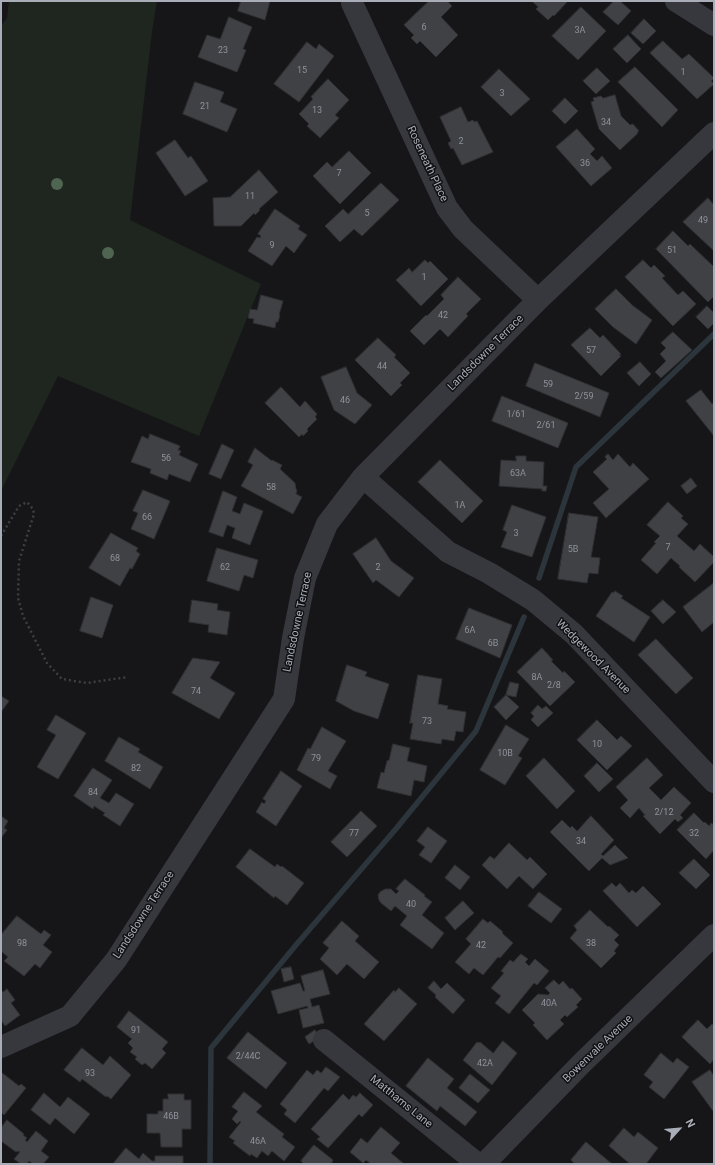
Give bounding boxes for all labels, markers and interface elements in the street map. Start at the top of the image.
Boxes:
house number: 6 [421,23,427,33]
house number: 3A [575,26,585,36]
house number: 23 [218,46,228,56]
house number: 15 [297,66,307,76]
house number: 1 [680,68,686,78]
house number: 3 [499,89,505,99]
house number: 21 [200,102,210,112]
house number: 13 [312,106,322,116]
house number: 34 [601,118,611,128]
street label: Roseneath Place [404,124,450,204]
house number: 2 [458,137,464,147]
house number: 36 [580,159,590,169]
house number: 7 [336,169,342,179]
house number: 11 [245,192,255,202]
house number: 5 [364,209,370,219]
house number: 49 [698,216,708,226]
house number: 9 [269,241,275,251]
house number: 51 [667,246,677,256]
house number: 1 [421,273,427,283]
house number: 42 [438,311,448,321]
street label: Landsdowne Terrace [445,312,527,394]
house number: 57 [586,346,596,356]
house number: 44 [377,362,387,372]
house number: 59 [543,380,553,390]
house number: 2/59 [575,392,593,402]
house number: 46 [340,396,350,406]
house number: 1/61 [507,410,525,420]
house number: 2/61 [537,421,555,431]
house number: 56 [161,454,171,464]
house number: 63A [510,469,526,479]
house number: 58 [266,483,276,493]
house number: 1A [455,501,465,511]
house number: 66 [142,513,152,523]
house number: 3 [513,529,519,539]
house number: 7 [665,543,671,553]
house number: 5B [568,545,578,555]
house number: 68 [110,554,120,564]
house number: 62 [220,563,230,573]
house number: 2 [375,563,381,573]
street label: Landsdowne Terrace [281,571,315,673]
street label: Wedgewood Avenue [553,617,633,697]
house number: 6A [465,626,475,636]
house number: 6B [488,639,498,649]
house number: 8A [532,673,542,683]
house number: 2/8 [547,681,561,691]
house number: 74 [191,687,201,697]
house number: 73 [422,717,432,727]
house number: 10 [592,740,602,750]
house number: 10B [497,749,513,759]
house number: 79 [311,754,321,764]
house number: 82 [131,764,141,774]
house number: 84 [88,788,98,798]
house number: 2/12 [655,808,673,818]
house number: 77 [349,829,359,839]
house number: 32 [689,829,699,839]
house number: 34 [576,837,586,847]
street label: Landsdowne Terrace [111,869,177,961]
house number: 40 [406,900,416,910]
house number: 98 [17,939,27,949]
house number: 38 [586,939,596,949]
house number: 42 [476,941,486,951]
house number: 40A [541,999,557,1009]
street label: Bowenvale Avenue [560,1012,636,1086]
house number: 91 [131,1026,141,1036]
house number: 2/44C [236,1052,260,1062]
house number: 42A [477,1059,493,1069]
house number: 93 [85,1069,95,1079]
street label: Matthams Lane [367,1073,435,1131]
north arrow [659,1109,699,1149]
house number: 46B [163,1112,179,1122]
text: N [683,1117,698,1130]
house number: 46A [250,1137,266,1147]

